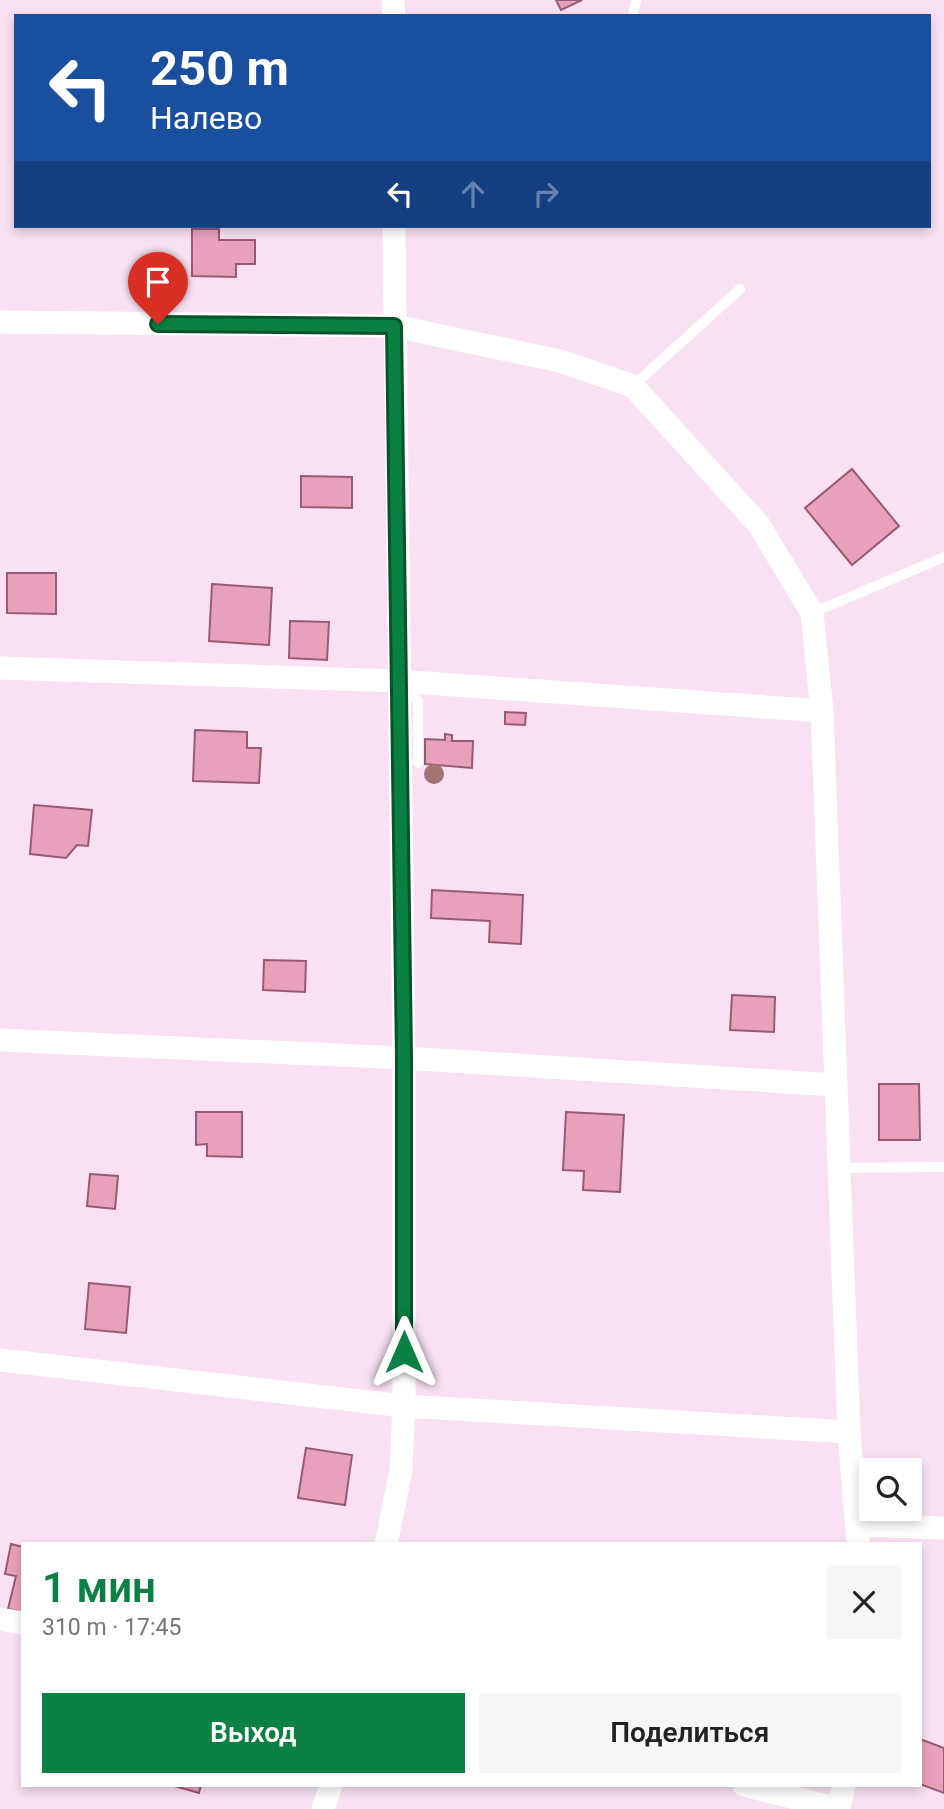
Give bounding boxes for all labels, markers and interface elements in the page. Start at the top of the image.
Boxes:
text: 250 m [150,40,289,97]
icon: left [35,42,126,133]
text: Налево [150,99,262,137]
icon: left [381,175,419,213]
icon: ahead [454,175,492,213]
icon: right [527,175,565,213]
pin [128,252,188,324]
icon: arrive [139,263,177,301]
position arrow [367,1315,441,1389]
map controls [859,1458,922,1521]
button: search [859,1458,922,1521]
text: 1 мин [42,1563,156,1612]
button: close [827,1565,901,1639]
text: 310 m · 17:45 [42,1614,181,1641]
button: Выход [42,1693,465,1773]
button: Поделиться [479,1693,901,1773]

